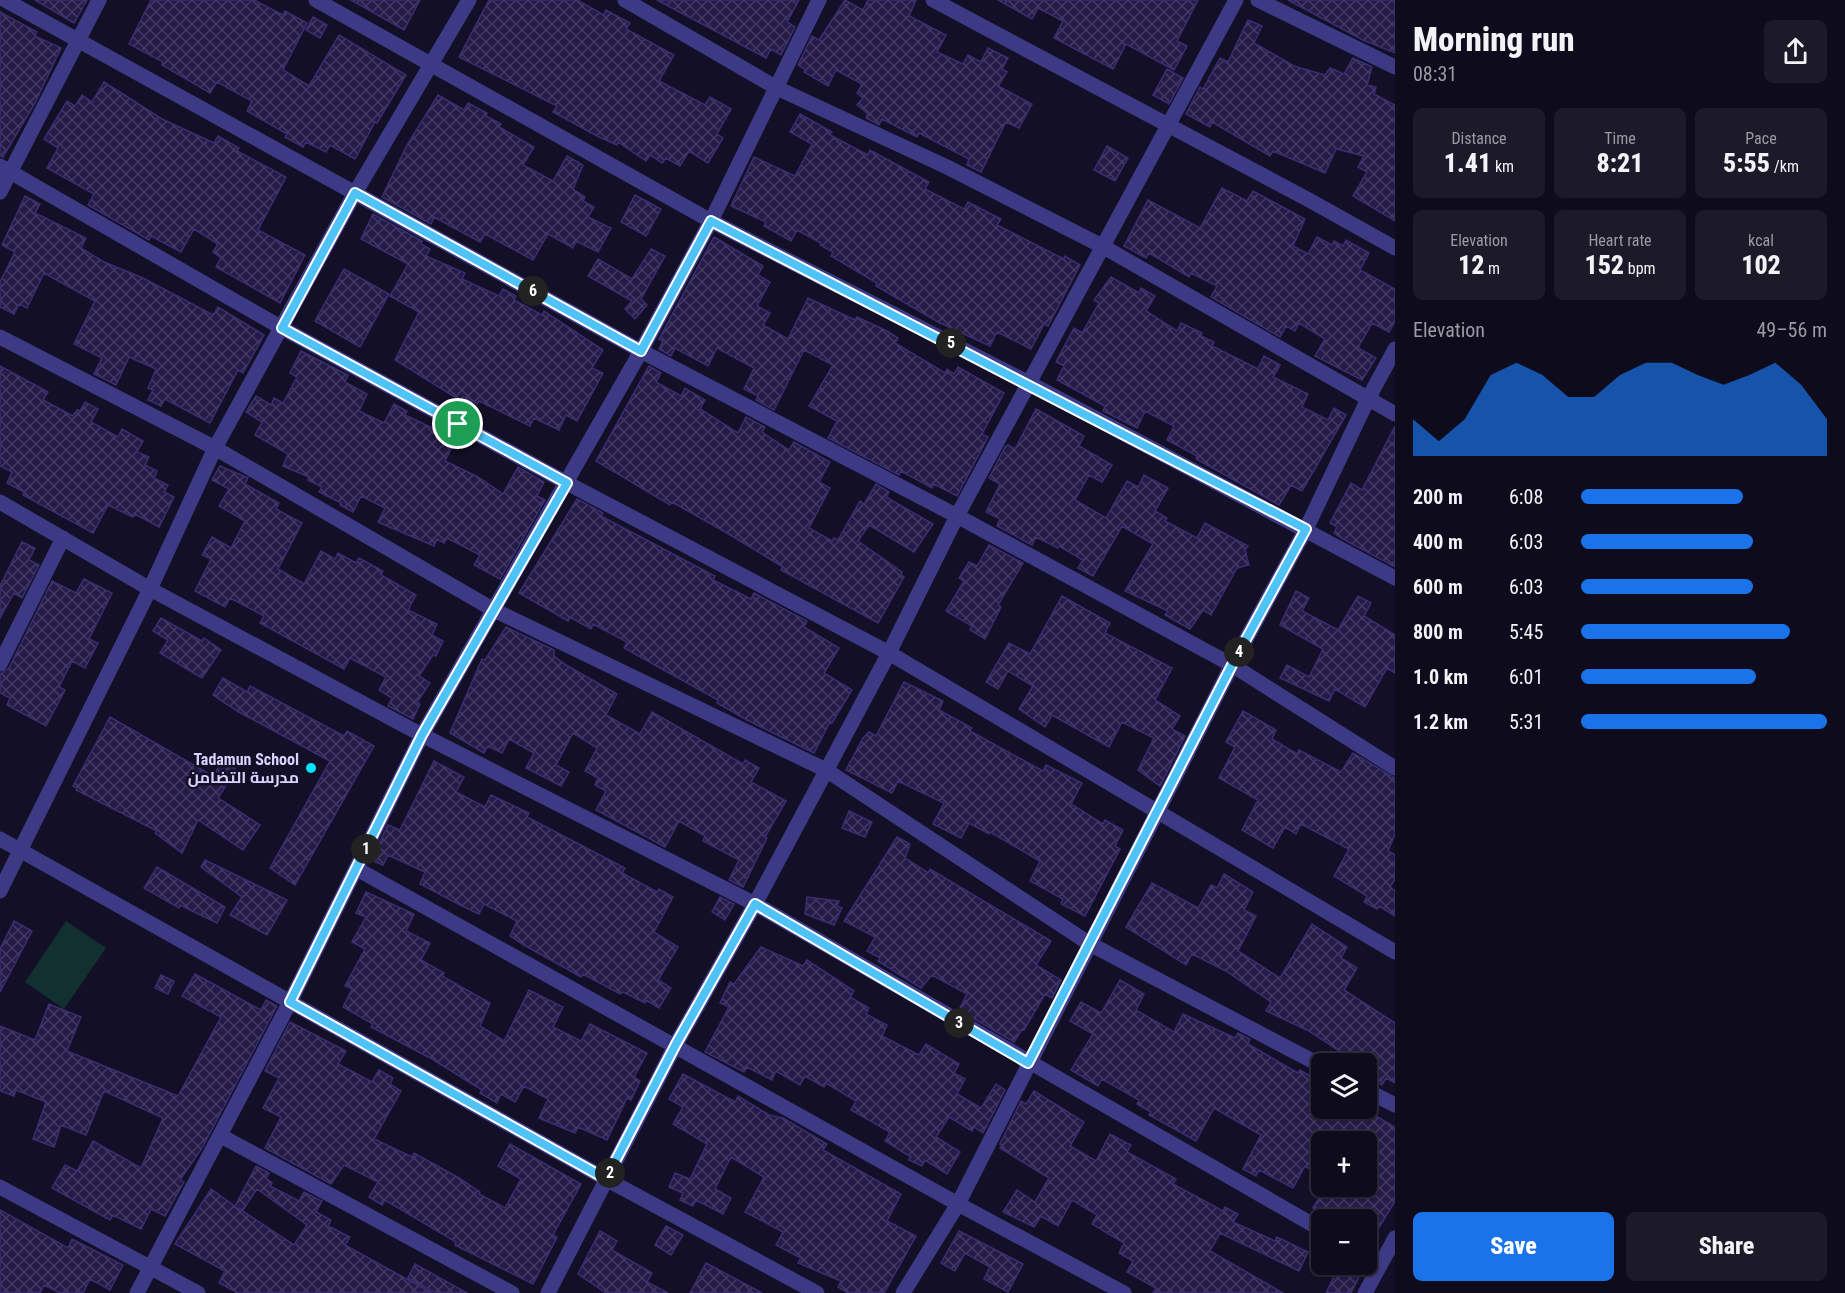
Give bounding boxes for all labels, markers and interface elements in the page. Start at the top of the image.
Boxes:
text: Morning run [1413,20,1575,59]
button: share [1764,20,1827,83]
text: 08:31 [1413,62,1457,86]
text: Distance [1451,129,1507,148]
text: Time [1604,129,1636,148]
text: Pace [1745,129,1777,148]
text: 1.41 [1444,148,1491,178]
text: 8:21 [1597,148,1644,178]
text: 5:55 [1723,148,1770,178]
text: km [1491,157,1514,176]
text: /km [1770,157,1799,176]
text: Elevation [1450,231,1508,250]
text: Heart rate [1588,231,1652,250]
text: kcal [1748,231,1774,250]
text: 12 [1458,250,1484,280]
text: 152 [1584,250,1624,280]
text: 102 [1741,250,1781,280]
text: m [1484,259,1500,278]
text: bpm [1624,259,1656,278]
pin: 6 [518,276,548,306]
text: 6 [529,281,537,300]
text: Elevation [1413,318,1485,342]
text: 49–56 m [1756,318,1827,342]
pin: 5 [936,328,966,358]
text: 5 [947,333,955,352]
pin [432,398,483,449]
icon: arrive [441,407,474,440]
text: 200 m [1413,485,1463,509]
text: 6:08 [1509,485,1543,509]
text: 400 m [1413,530,1463,554]
text: 6:03 [1509,530,1543,554]
text: 600 m [1413,575,1463,599]
text: 6:03 [1509,575,1543,599]
text: 800 m [1413,620,1463,644]
text: 5:45 [1509,620,1543,644]
pin: 4 [1224,637,1254,667]
text: 4 [1235,642,1243,661]
text: 1.0 km [1413,665,1468,689]
text: 6:01 [1509,665,1543,689]
text: 1.2 km [1413,710,1468,734]
text: 5:31 [1509,710,1543,734]
place label: Tadamun School مدرسة التضامن [188,750,299,787]
marker: Tadamun School مدرسة التضامن [304,761,318,775]
pin: 1 [351,834,381,864]
text: 1 [362,839,370,858]
pin: 3 [944,1008,974,1038]
text: 3 [955,1013,963,1032]
map controls [1311,1053,1377,1275]
button: layers [1311,1053,1377,1119]
button: + [1311,1131,1377,1197]
pin: 2 [595,1158,625,1188]
text: 2 [606,1163,614,1182]
button: − [1311,1209,1377,1275]
button: Save [1413,1212,1614,1281]
button: Share [1626,1212,1827,1281]

